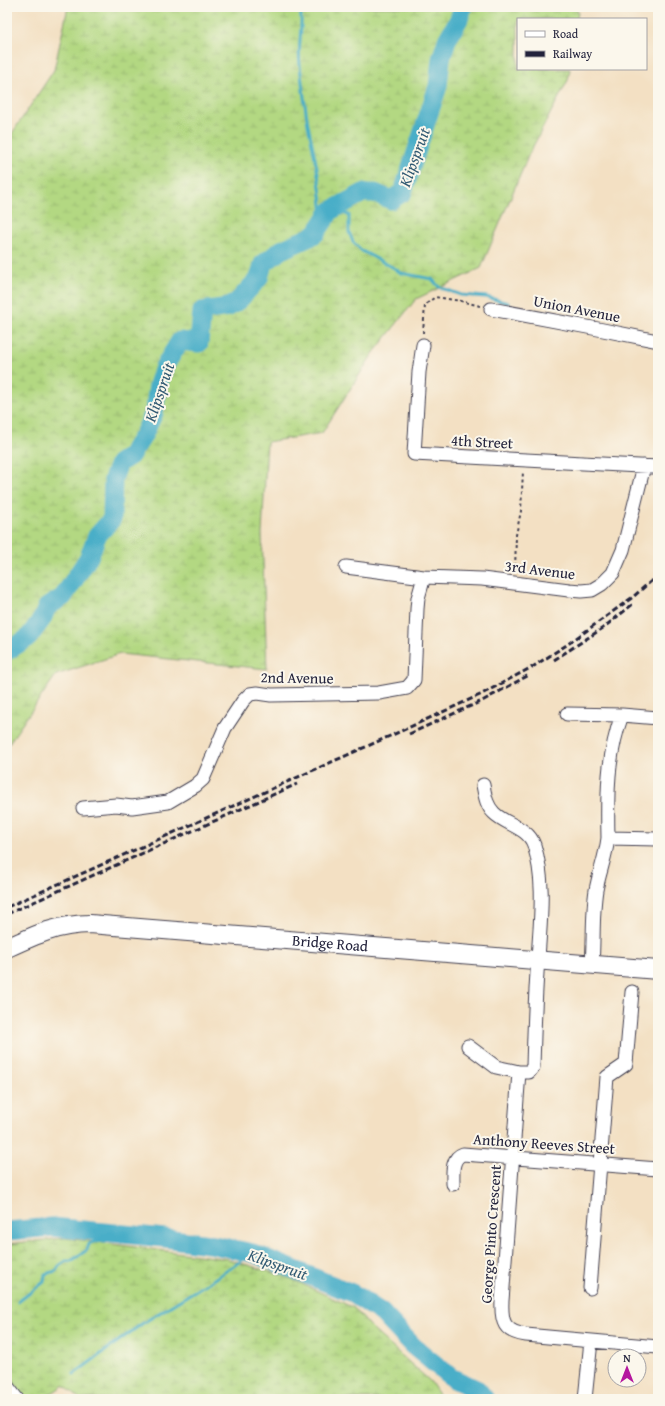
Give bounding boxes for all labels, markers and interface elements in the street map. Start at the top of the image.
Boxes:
legend [517,18,647,70]
text: Road [553,25,579,42]
text: Railway [553,45,592,62]
water label: Klipspruit [392,123,436,191]
street label: Union Avenue [532,290,622,327]
water label: Klipspruit [137,358,181,426]
street label: 4th Street [450,429,514,454]
street label: 3rd Avenue [504,555,576,584]
street label: 2nd Avenue [260,666,334,689]
street label: Bridge Road [291,929,369,956]
street label: Anthony Reeves Street [472,1128,616,1159]
street label: George Pinto Crescent [475,1163,506,1304]
water label: Klipspruit [244,1242,312,1286]
north arrow [607,1348,647,1388]
text: N [623,1350,631,1366]

